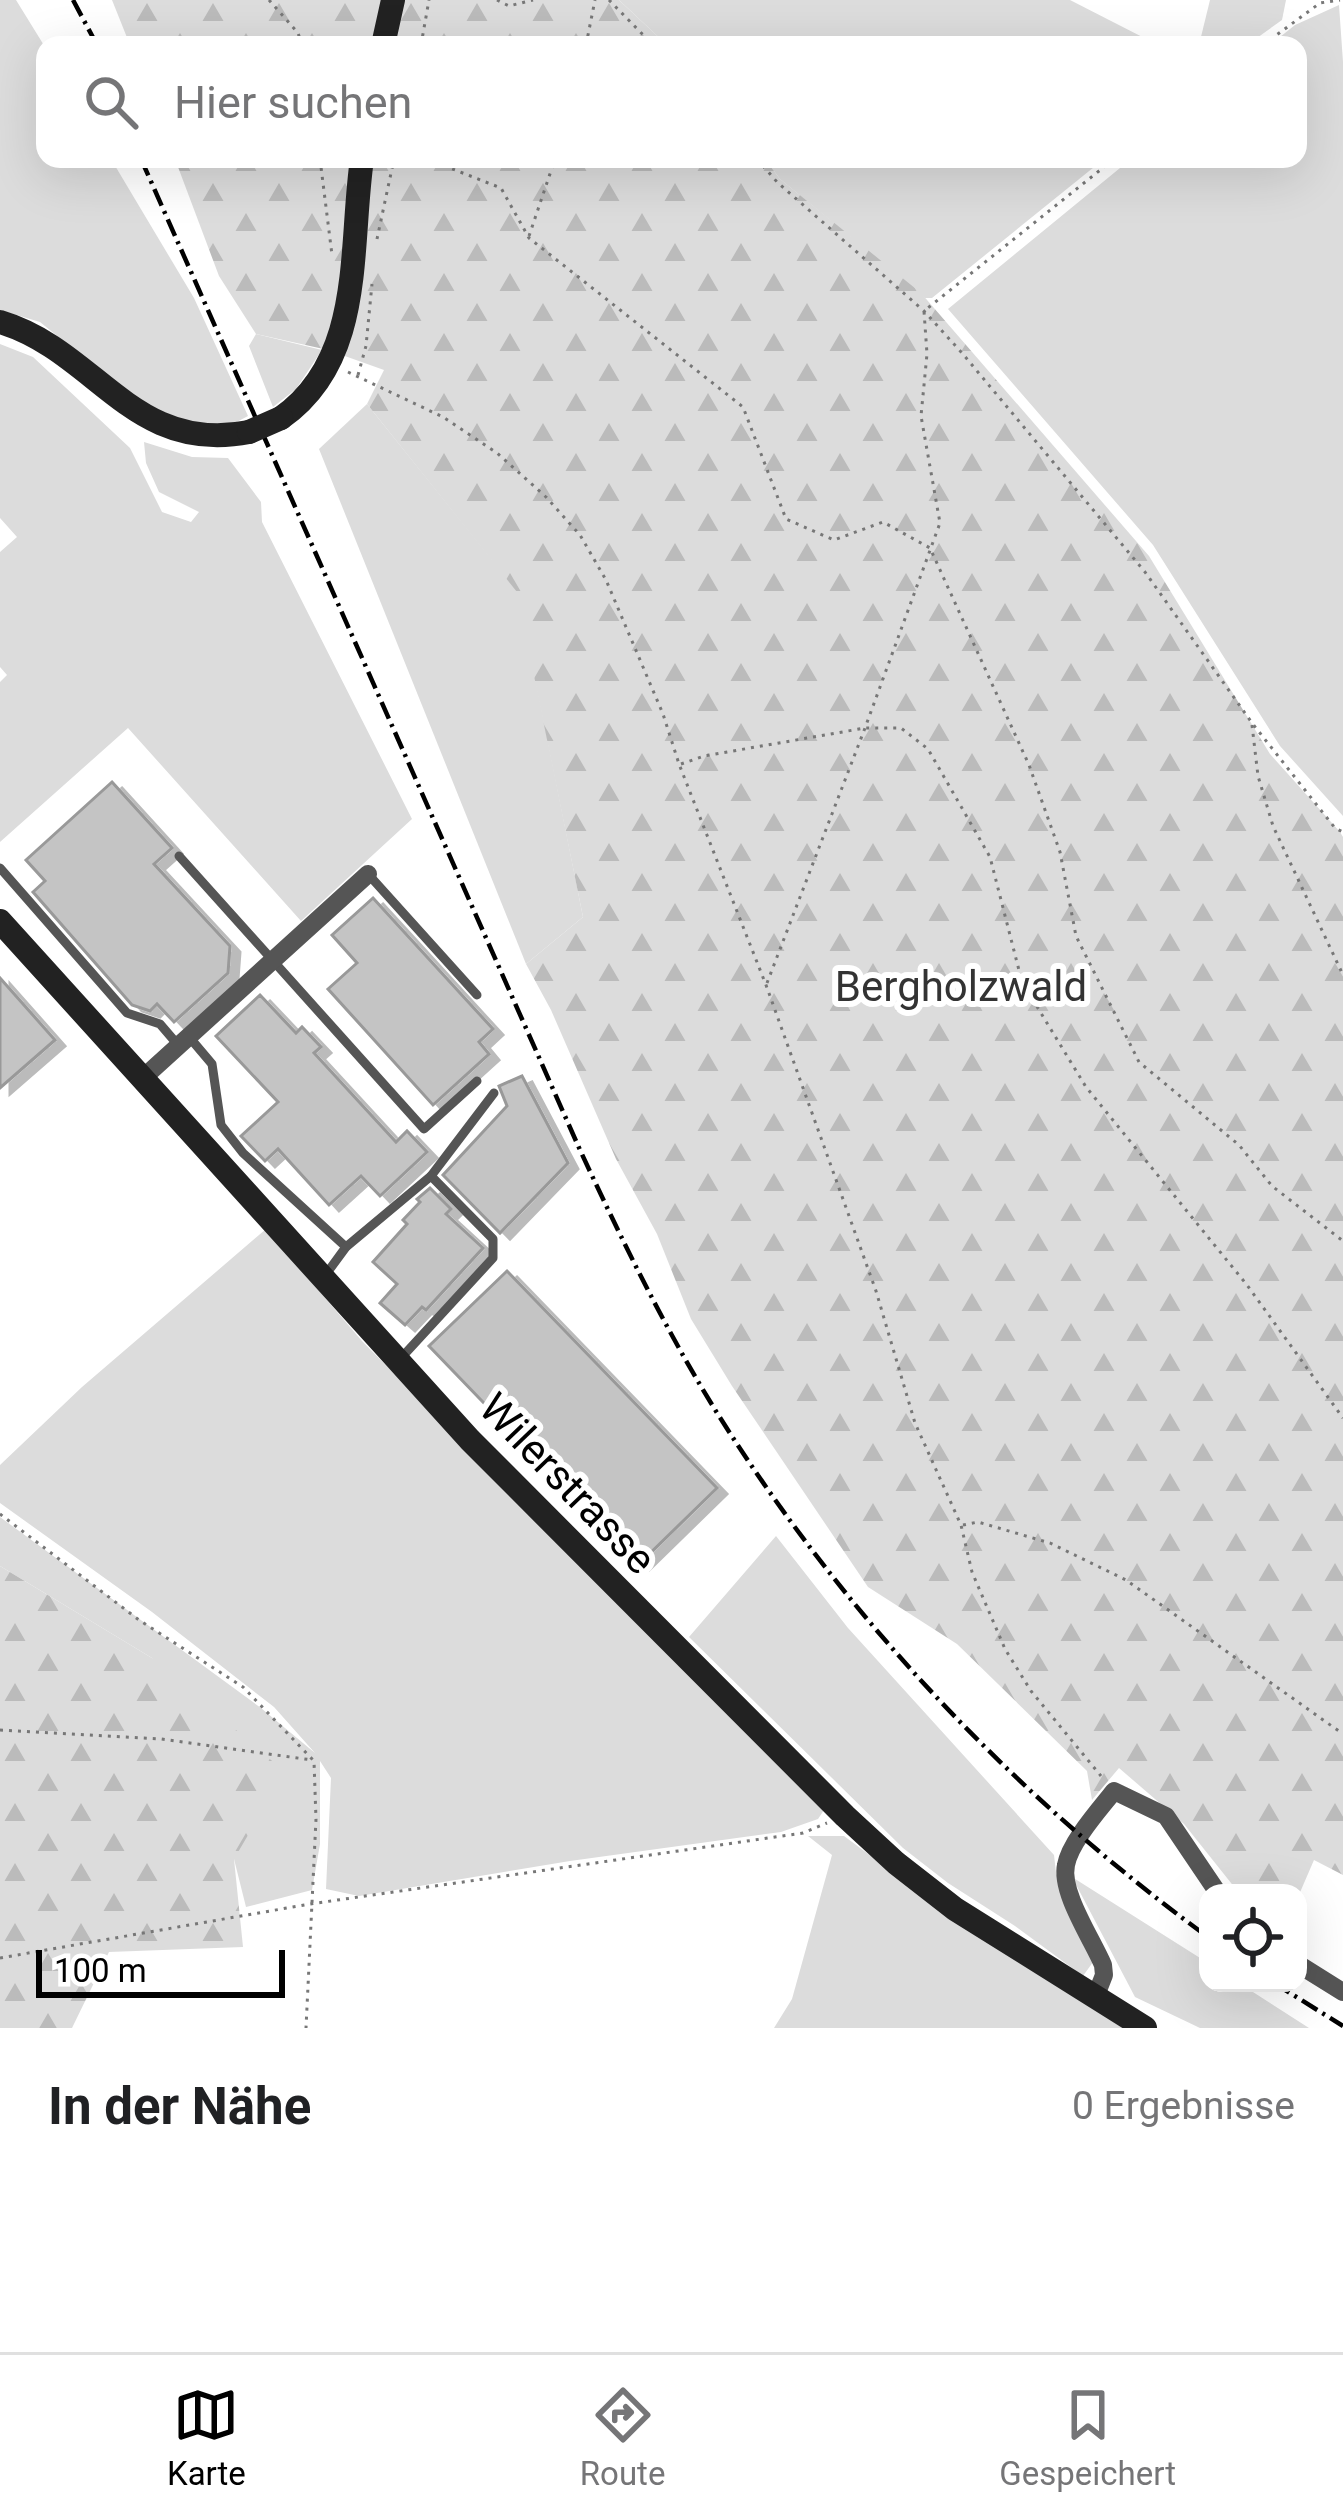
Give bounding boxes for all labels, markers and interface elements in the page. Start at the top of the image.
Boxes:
search box [36,36,1307,168]
icon: search [78,69,144,135]
text: Hier suchen [174,76,412,129]
park label: Bergholzwald [835,962,1087,1011]
street label: Wilerstrasse [470,1383,666,1584]
map controls [1199,1884,1307,1992]
button: locate [1199,1884,1307,1992]
scale bar [36,1944,285,1997]
text: 100 m [54,1951,147,1990]
text: In der Nähe [48,2077,311,2136]
text: 0 Ergebnisse [1072,2083,1295,2129]
tab: Karte [167,2382,246,2493]
tab: Route [580,2382,665,2493]
tab: Gespeichert [999,2382,1176,2493]

